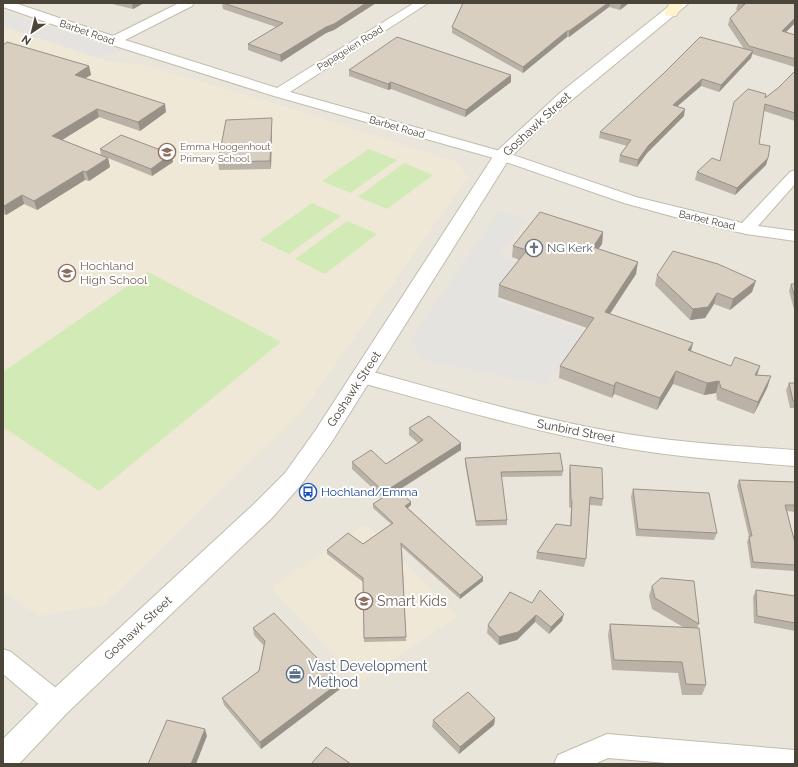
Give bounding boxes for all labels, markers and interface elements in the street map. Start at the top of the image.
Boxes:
north arrow [12,12,52,52]
street label: Barbet Road [58,17,116,47]
street label: Papageien Road [315,23,385,73]
text: N [19,32,34,48]
street label: Goshawk Street [500,89,574,159]
street label: Barbet Road [368,114,426,140]
place label: Emma Hoogenhout Primary School [180,141,271,164]
school or university icon: Emma Hoogenhout Primary School [157,142,177,162]
street label: Barbet Road [678,208,736,232]
church icon: NG Kerk [524,238,544,258]
place label: NG Kerk [547,241,594,255]
place label: Hochland High School [80,259,148,287]
school or university icon: Hochland High School [57,263,77,283]
street label: Goshawk Street [324,349,384,429]
street label: Sunbird Street [536,417,616,445]
bus stop icon: Hochland/Emma [298,482,318,502]
place label: Hochland/Emma [321,485,418,499]
school or university icon: Smart Kids [354,591,374,611]
street label: Goshawk Street [101,593,175,663]
place label: Smart Kids [377,593,447,609]
place label: Vast Development Method [308,658,428,690]
office icon: Vast Development Method [285,664,305,684]

